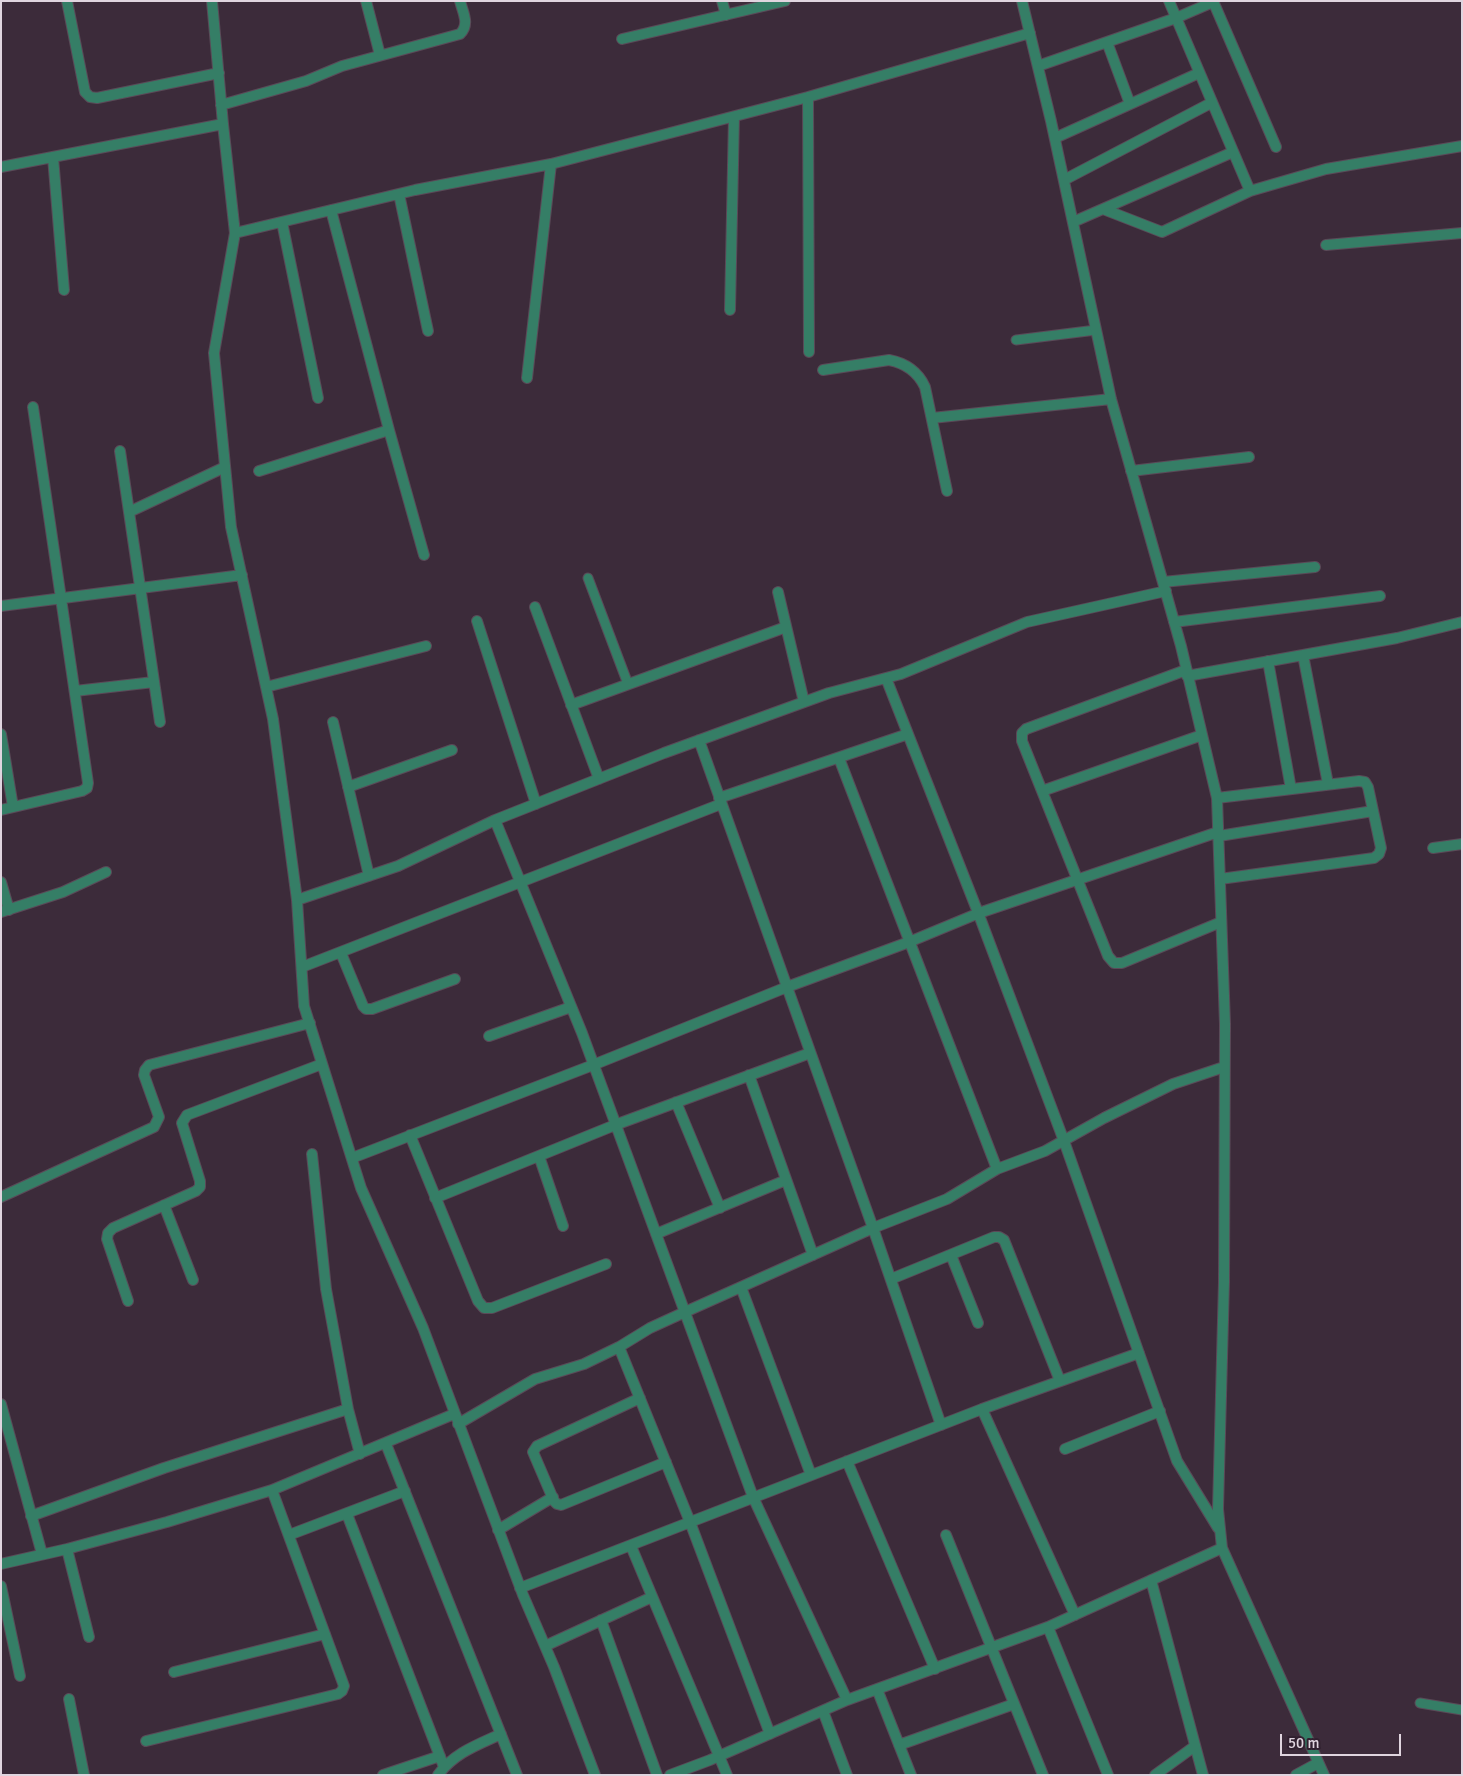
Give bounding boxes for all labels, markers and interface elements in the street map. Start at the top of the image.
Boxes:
scale bar [1283,1724,1404,1756]
text: 50 m [1288,1734,1319,1752]

